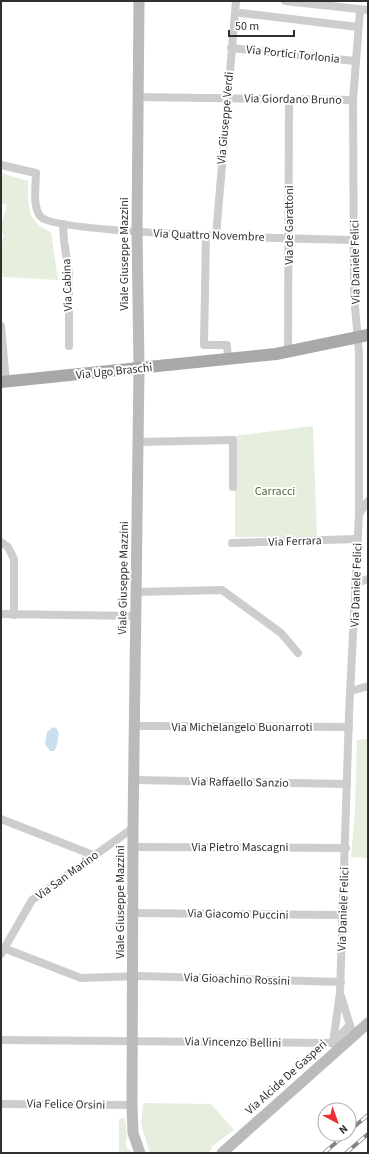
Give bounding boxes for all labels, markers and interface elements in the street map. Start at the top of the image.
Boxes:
scale bar [229,12,294,38]
text: 50 m [235,18,259,35]
street label: Via Portici Torlonia [245,41,341,68]
street label: Via Giuseppe Verdi [213,71,238,165]
street label: Via Giordano Bruno [244,90,342,109]
street label: Via de Garattoni [281,185,298,265]
street label: Viale Giuseppe Mazzini [116,197,133,311]
street label: Via Daniele Felici [346,220,365,304]
street label: Via Quattro Novembre [153,225,265,246]
street label: Via Cabina [58,258,77,312]
street label: Via Ugo Braschi [75,359,153,384]
park label: Carracci [255,483,295,500]
street label: Viale Giuseppe Mazzini [114,521,133,635]
street label: Via Ferrara [268,532,322,551]
street label: Via Daniele Felici [347,543,366,627]
street label: Via Michelangelo Buonarroti [172,719,312,736]
street label: Via Raffaello Sanzio [191,773,289,792]
street label: Via Pietro Mascagni [192,839,289,856]
street label: Viale Giuseppe Mazzini [112,845,129,959]
street label: Via San Marino [32,847,102,904]
street label: Via Daniele Felici [334,867,353,951]
street label: Via Giacomo Puccini [187,905,289,924]
street label: Via Gioachino Rossini [183,969,291,990]
street label: Via Vincenzo Bellini [185,1033,281,1052]
street label: Via Alcide De Gasperi [242,1036,331,1119]
street label: Via Felice Orsini [27,1095,105,1114]
north arrow [317,1102,357,1142]
text: N [336,1121,351,1137]

